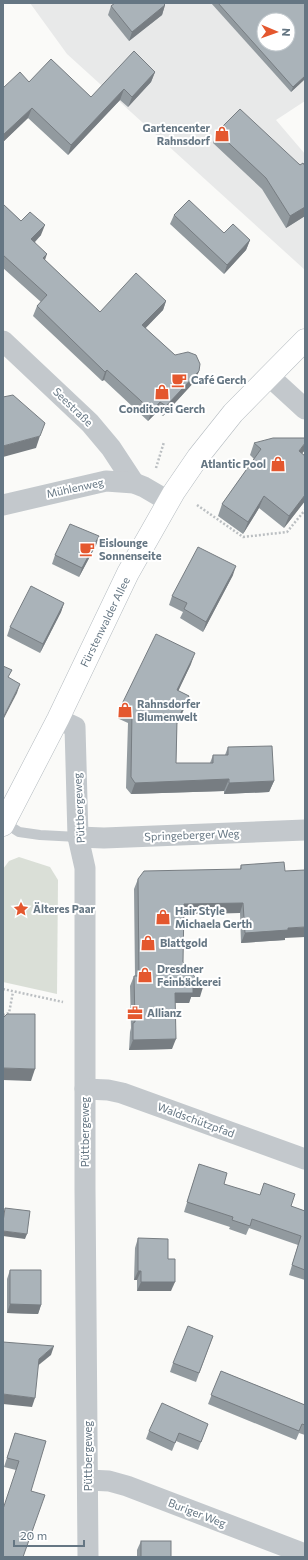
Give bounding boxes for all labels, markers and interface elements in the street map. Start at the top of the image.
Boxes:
north arrow [256,12,296,52]
text: N [280,28,293,37]
place label: Gartencenter Rahnsdorf [142,121,210,147]
shop icon: Gartencenter Rahnsdorf [213,125,231,143]
cafe icon: Café Gerch [170,371,188,389]
place label: Café Gerch [191,373,246,386]
shop icon: Conditorei Gerch [153,383,171,401]
street label: Seestraße [51,385,96,429]
place label: Conditorei Gerch [119,402,205,415]
shop icon: Atlantic Pool [269,455,287,473]
place label: Atlantic Pool [200,457,266,470]
street label: Mühlenweg [45,475,105,500]
place label: Eislounge Sonnenseite [99,536,162,562]
cafe icon: Eislounge Sonnenseite [78,540,96,558]
street label: Fürstenwalder Allee [77,574,132,669]
place label: Rahnsdorfer Blumenwelt [137,697,201,723]
shop icon: Rahnsdorfer Blumenwelt [116,701,134,719]
street label: Püttbergeweg [70,772,87,844]
street label: Springeberger Weg [144,826,240,843]
place icon: Älteres Paar [12,900,30,918]
place label: Älteres Paar [33,902,95,915]
place label: Hair Style Michaela Gerth [175,904,252,930]
shop icon: Hair Style Michaela Gerth [154,908,172,926]
shop icon: Blattgold [139,934,157,952]
place label: Blattgold [160,936,207,949]
place label: Dresdner Feinbäckerei [157,962,221,988]
shop icon: Dresdner Feinbäckerei [136,966,154,984]
office icon: Allianz [126,1004,144,1022]
place label: Allianz [147,1006,182,1019]
street label: Püttbergeweg [78,1097,91,1167]
street label: Waldschützpfad [156,1100,237,1140]
street label: Püttbergeweg [81,1421,94,1491]
street label: Buriger Weg [166,1496,228,1530]
scale bar [14,1522,84,1548]
text: 20 m [20,1528,47,1542]

